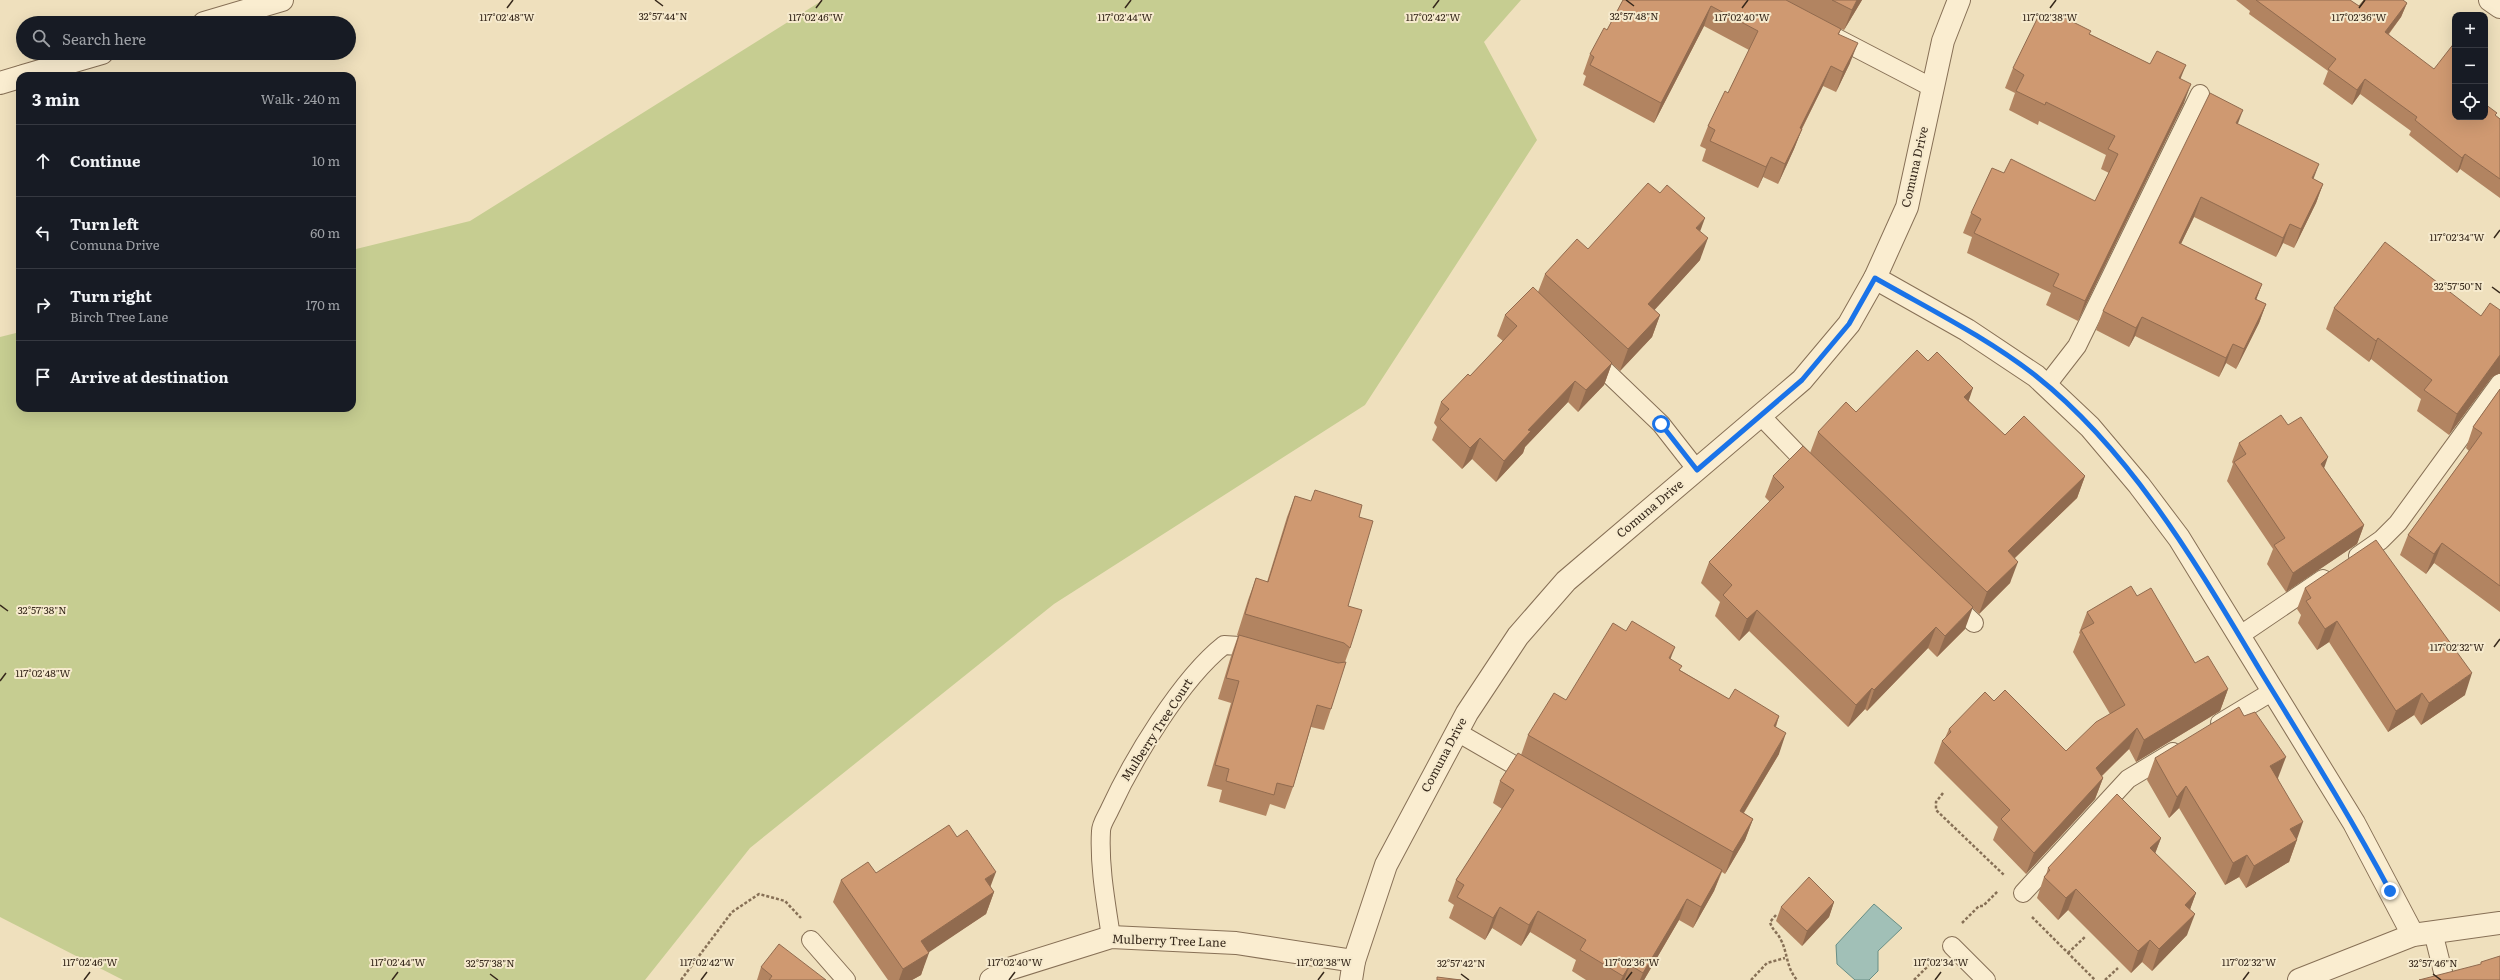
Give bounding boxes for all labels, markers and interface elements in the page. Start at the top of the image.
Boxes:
text: 32°57'44"N [638,8,688,23]
text: 32°57'48"N [1609,8,1659,23]
text: 117°02'48"W [479,9,535,24]
text: 117°02'46"W [789,9,844,24]
text: 117°02'44"W [1097,9,1153,24]
text: 117°02'42"W [1406,9,1460,24]
text: 117°02'40"W [1714,9,1770,24]
text: 117°02'38"W [2022,9,2078,24]
text: 117°02'36"W [2332,9,2387,24]
map controls [2452,12,2488,120]
button: + [2452,12,2488,48]
search box [16,16,356,60]
icon: search [30,27,52,49]
text: Search here [62,27,146,50]
button: − [2452,48,2488,84]
button: locate [2452,84,2488,120]
text: 3 min [32,86,80,111]
text: Walk · 240 m [261,89,340,108]
street label: Comuna Drive [1896,125,1932,209]
text: Continue [70,149,140,172]
icon: ahead [32,150,54,172]
text: 10 m [312,151,340,170]
text: Turn left [70,212,139,235]
icon: left [32,222,54,244]
text: 60 m [310,223,340,242]
text: 117°02'34"W [2430,229,2485,244]
text: Comuna Drive [70,235,159,254]
text: 32°57'50"N [2434,278,2483,293]
text: Turn right [70,284,152,307]
icon: right [32,294,54,316]
text: 170 m [306,295,340,314]
text: Birch Tree Lane [70,307,168,326]
text: Arrive at destination [70,365,229,388]
icon: arrive [32,366,54,388]
route start [1652,415,1670,433]
street label: Comuna Drive [1612,475,1687,542]
text: 32°57'38"N [17,602,67,617]
text: 117°02'32"W [2430,639,2484,654]
text: 117°02'48"W [15,665,71,680]
street label: Mulberry Tree Court [1116,674,1196,785]
street label: Comuna Drive [1416,714,1470,795]
route end [2381,882,2399,900]
street label: Mulberry Tree Lane [1112,929,1226,951]
text: 117°02'46"W [63,954,118,969]
text: 117°02'44"W [370,954,426,969]
text: 117°02'42"W [680,954,734,969]
text: 117°02'40"W [987,954,1043,969]
text: 117°02'38"W [1296,954,1352,969]
text: 117°02'36"W [1605,954,1660,969]
text: 117°02'34"W [1914,954,1969,969]
text: 117°02'32"W [2222,954,2276,969]
text: 32°57'38"N [465,955,515,970]
text: 32°57'42"N [1437,955,1485,970]
text: 32°57'46"N [2408,955,2458,970]

